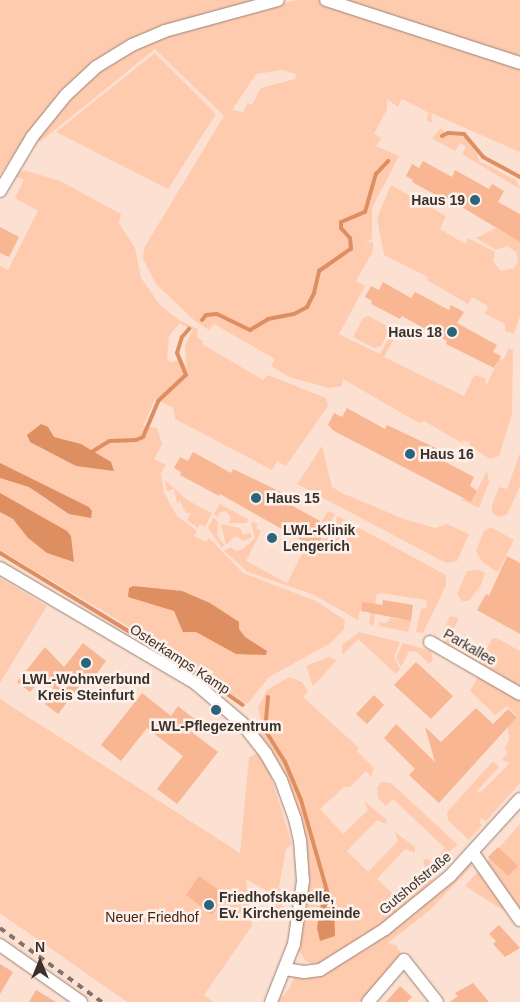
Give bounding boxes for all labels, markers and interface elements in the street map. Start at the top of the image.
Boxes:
place label: Haus 19 [411,192,465,208]
marker: Haus 19 [469,194,481,206]
place label: Haus 18 [388,324,442,340]
marker: Haus 18 [446,326,458,338]
place label: Haus 16 [420,446,474,462]
marker: Haus 16 [404,448,416,460]
place label: Haus 15 [266,490,320,506]
marker: Haus 15 [250,492,262,504]
place label: LWL-Klinik Lengerich [283,522,355,554]
marker: LWL-Klinik Lengerich [265,531,279,545]
street label: Osterkamps Kamp [127,620,233,698]
street label: Parkallee [441,625,499,669]
marker: LWL-Wohnverbund Kreis Steinfurt [80,657,92,669]
place label: LWL-Wohnverbund Kreis Steinfurt [22,671,150,704]
marker: LWL-Pflegezentrum [210,704,222,716]
place label: LWL-Pflegezentrum [151,718,281,734]
street label: Gutshofstraße [376,848,454,918]
place label: Friedhofskapelle, Ev. Kirchengemeinde [219,889,360,922]
marker: Friedhofskapelle, Ev. Kirchengemeinde [203,899,215,911]
park label: Neuer Friedhof [105,909,199,925]
north arrow [15,937,65,987]
text: N [35,939,45,955]

